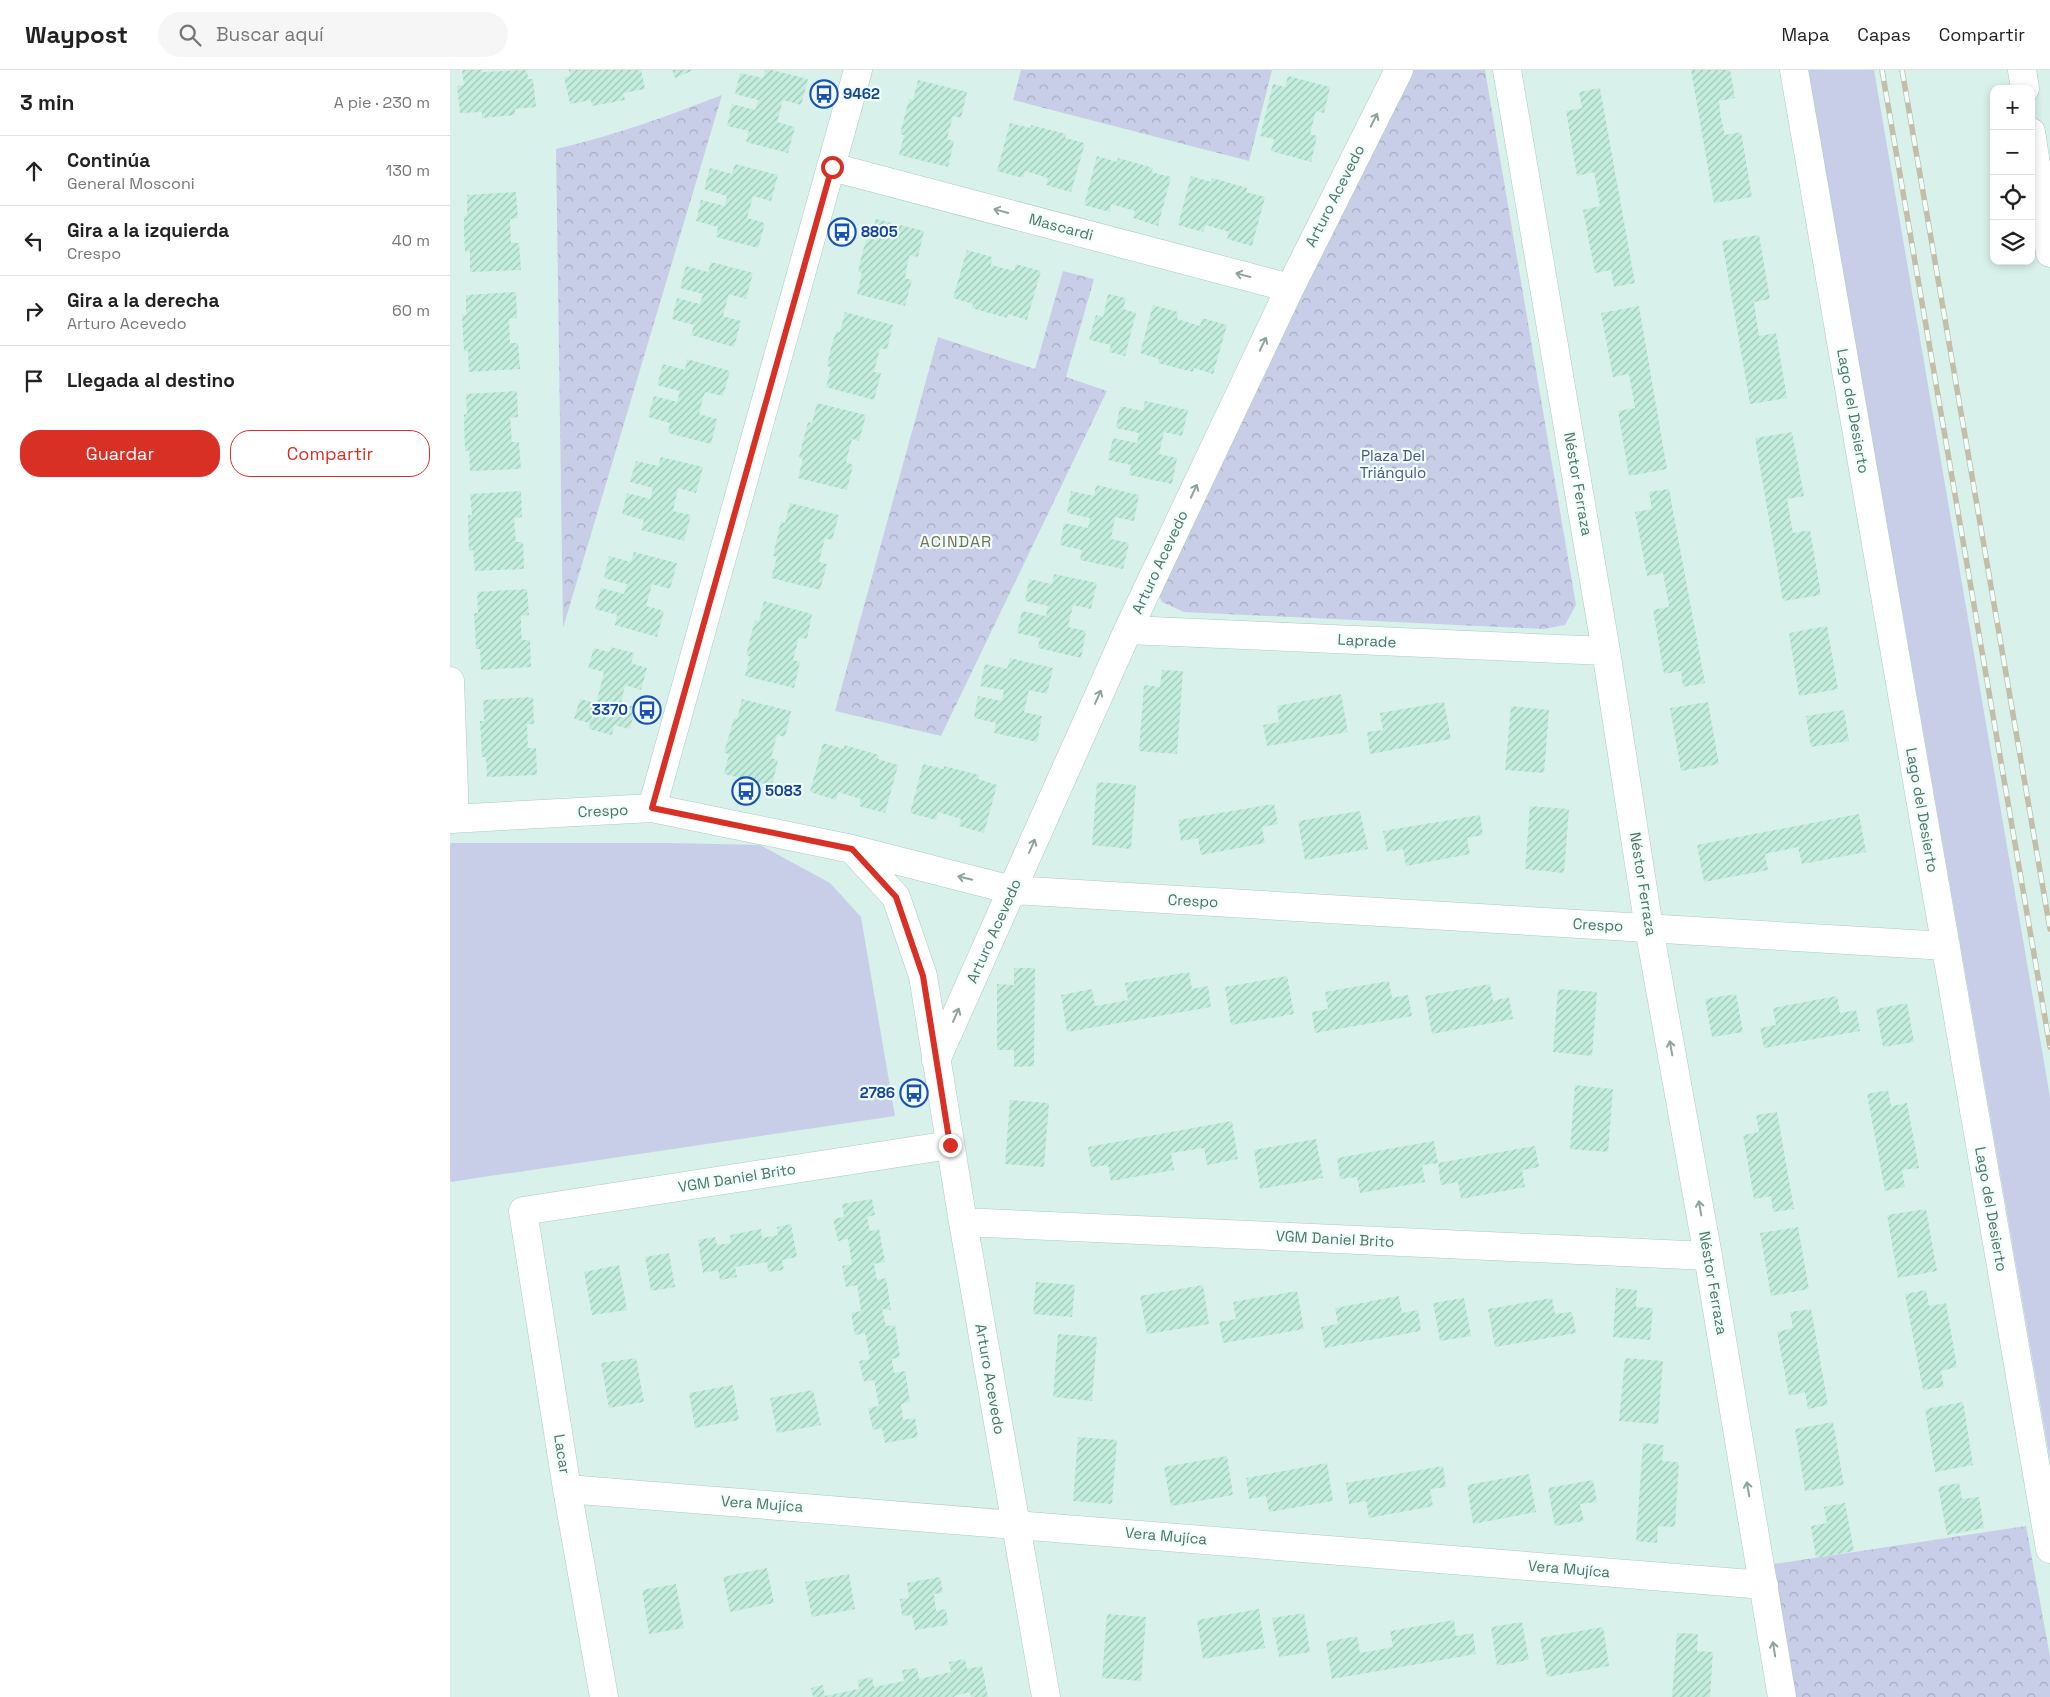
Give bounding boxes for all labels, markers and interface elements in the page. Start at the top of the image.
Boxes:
search box [158,12,508,57]
text: Waypost [25,19,128,50]
icon: search [176,21,204,49]
text: Buscar aquí [216,22,324,47]
text: Mapa [1781,23,1829,46]
text: Capas [1857,23,1911,46]
text: Compartir [1939,23,2025,46]
bus stop icon: 9462 [809,79,839,109]
place label: 9462 [843,84,880,103]
map controls [1990,85,2035,265]
button: + [1990,85,2035,130]
text: 3 min [20,89,75,116]
text: A pie · 230 m [334,92,430,113]
one-way arrow [1370,113,1379,128]
button: − [1990,130,2035,175]
street label: Arturo Acevedo [1301,142,1368,250]
text: Continúa [67,148,150,173]
route start [821,156,844,179]
icon: ahead [20,157,48,185]
text: 130 m [386,160,430,181]
text: General Mosconi [67,173,195,194]
button: locate [1990,175,2035,220]
one-way arrow [993,206,1009,216]
street label: Mascardi [1027,209,1095,244]
bus stop icon: 8805 [827,217,857,247]
text: Gira a la izquierda [67,218,229,243]
button: layers [1990,220,2035,265]
place label: 8805 [861,222,898,241]
icon: left [20,227,48,255]
text: 40 m [392,230,430,251]
text: Crespo [67,243,121,264]
one-way arrow [1235,270,1251,280]
text: Gira a la derecha [67,288,219,313]
icon: right [20,297,48,325]
text: 60 m [392,300,430,321]
text: Arturo Acevedo [67,313,187,334]
one-way arrow [1259,337,1268,352]
street label: Lago del Desierto [1833,347,1874,475]
icon: arrive [20,367,48,395]
text: Llegada al destino [67,368,235,393]
button: Guardar [20,430,220,477]
button: Compartir [230,430,430,477]
street label: Néstor Ferraza [1560,431,1597,538]
park label: Plaza Del Triángulo [1360,446,1426,482]
one-way arrow [1189,484,1199,499]
street label: Arturo Acevedo [1127,507,1192,617]
district label: ACINDAR [920,531,992,552]
street label: Laprade [1337,629,1397,652]
one-way arrow [1093,690,1103,705]
bus stop icon: 3370 [632,695,662,725]
place label: 3370 [592,700,628,719]
street label: Lago del Desierto [1902,746,1943,874]
bus stop icon: 5083 [731,776,761,806]
place label: 5083 [765,781,802,800]
street label: Crespo [577,800,629,821]
street label: Néstor Ferraza [1626,831,1661,938]
one-way arrow [1027,839,1037,854]
one-way arrow [957,873,973,882]
street label: Arturo Acevedo [962,876,1025,986]
street label: Crespo [1167,890,1219,911]
street label: Crespo [1572,914,1624,935]
one-way arrow [952,1008,962,1023]
one-way arrow [1665,1040,1675,1056]
bus stop icon: 2786 [899,1078,929,1108]
place label: 2786 [860,1083,895,1102]
route end [939,1134,962,1157]
street label: Lago del Desierto [1971,1145,2012,1273]
street label: VGM Daniel Brito [677,1159,797,1196]
one-way arrow [1694,1200,1704,1216]
street label: VGM Daniel Brito [1275,1226,1395,1251]
street label: Néstor Ferraza [1695,1230,1732,1337]
street label: Arturo Acevedo [971,1322,1010,1436]
street label: Lacar [550,1433,575,1475]
one-way arrow [1742,1481,1752,1497]
street label: Vera Mujíca [720,1491,804,1516]
street label: Vera Mujíca [1124,1522,1208,1549]
street label: Vera Mujíca [1527,1555,1611,1582]
one-way arrow [1769,1641,1779,1657]

